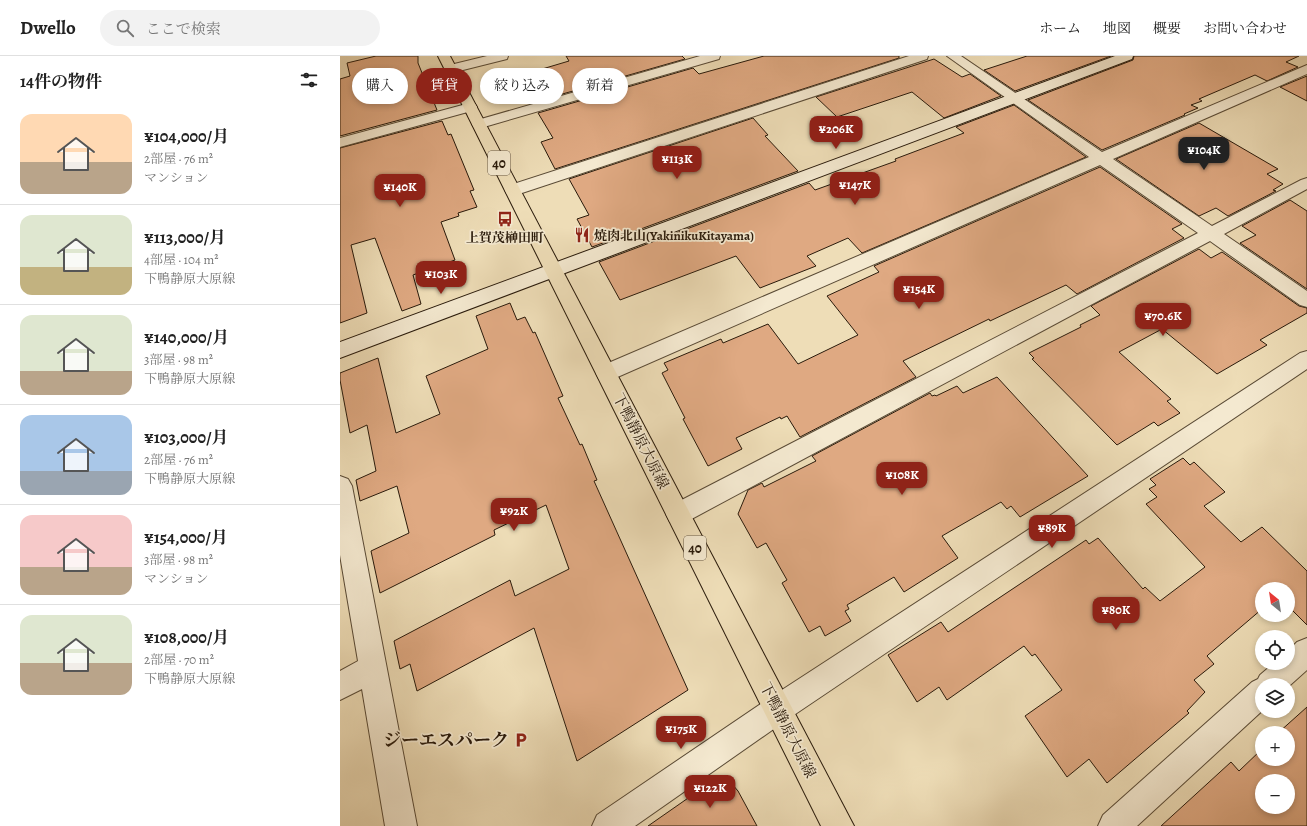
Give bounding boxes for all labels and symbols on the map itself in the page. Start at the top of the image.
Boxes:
pin: ¥206K [808,116,864,150]
pin: ¥104K [1176,137,1232,171]
pin: ¥113K [649,146,705,180]
road number: 40 [488,151,510,175]
pin: ¥147K [827,172,883,206]
pin: ¥140K [372,174,428,208]
bus stop icon: 上賀茂榊田町 [496,210,514,228]
restaurant icon: 焼肉北山(YakinikuKitayama) [573,226,591,244]
place label: 焼肉北山(YakinikuKitayama) [594,227,754,244]
place label: 上賀茂榊田町 [466,229,544,246]
pin: ¥103K [413,261,469,295]
pin: ¥154K [891,276,947,310]
pin: ¥70.6K [1130,303,1196,337]
street label: 下鴨静原大原線 [608,390,674,492]
pin: ¥108K [874,462,930,496]
pin: ¥92K [490,498,538,532]
pin: ¥89K [1028,515,1076,549]
road number: 40 [684,536,706,560]
north arrow [1255,582,1295,622]
pin: ¥80K [1092,597,1140,631]
street label: 下鴨静原大原線 [755,679,821,781]
pin: ¥175K [653,716,709,750]
place label: ジーエスパーク [383,728,509,752]
parking icon: ジーエスパーク [512,731,530,749]
pin: ¥122K [682,775,738,809]

